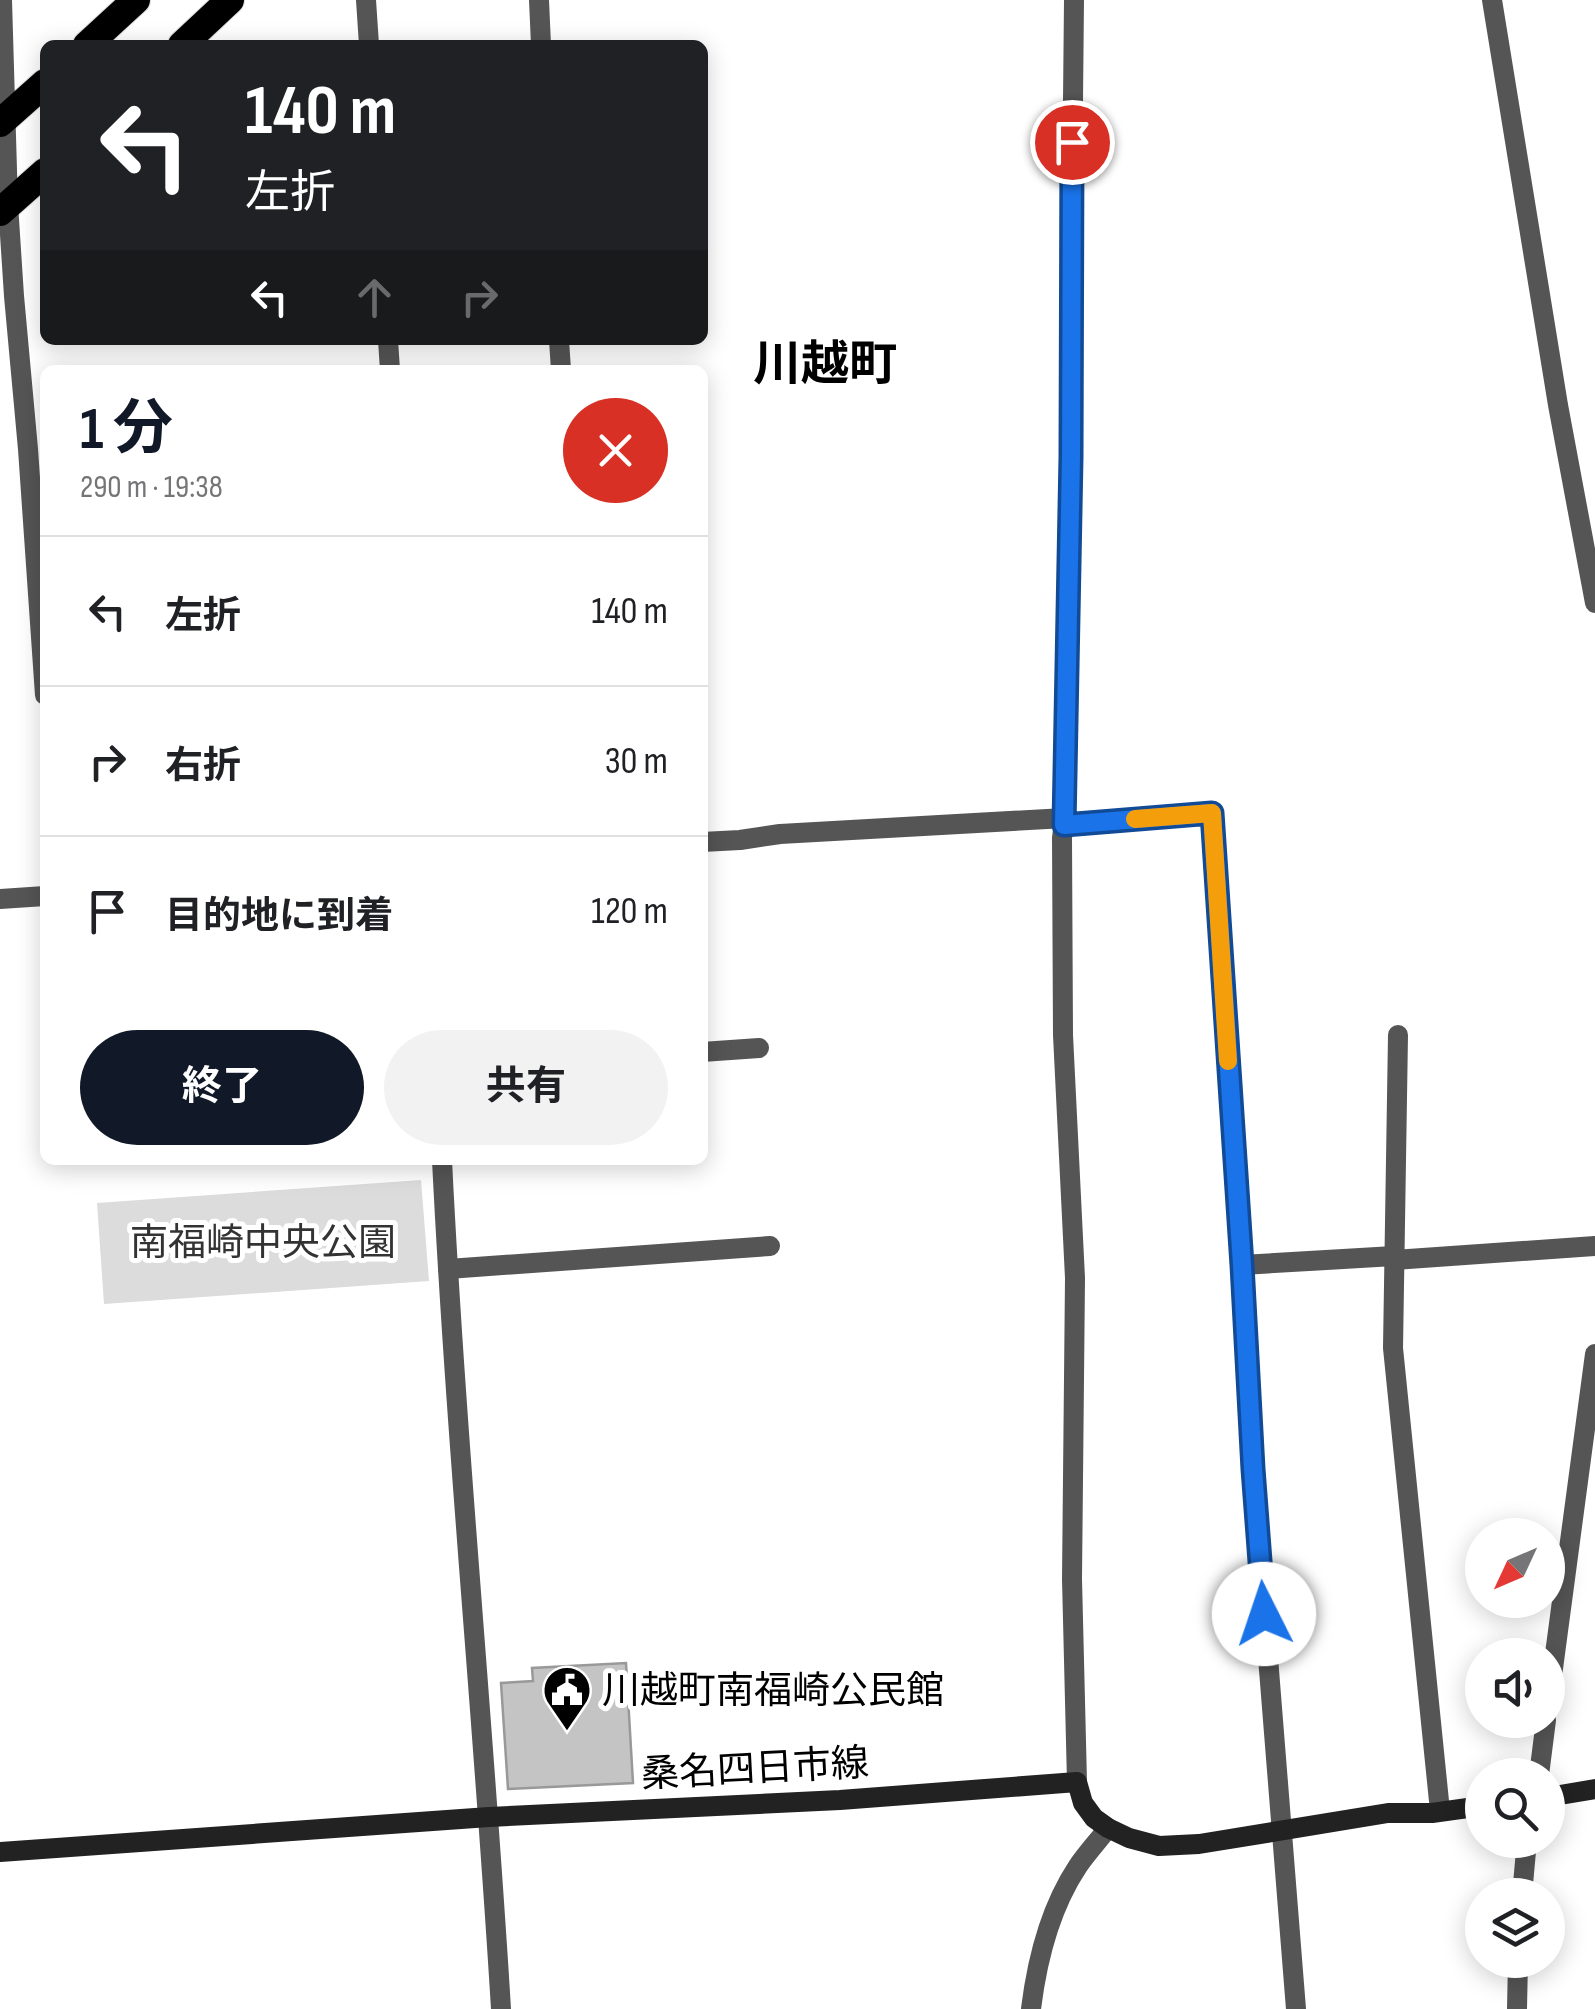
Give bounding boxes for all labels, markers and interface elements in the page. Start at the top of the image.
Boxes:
text: 140 m [245,70,396,154]
icon: left [80,80,210,210]
pin [1030,100,1115,185]
icon: arrive [1045,115,1100,170]
text: 左折 [245,166,335,221]
icon: left [242,270,297,325]
icon: ahead [347,270,402,325]
icon: right [452,270,507,325]
district label: 川越町 [753,337,897,394]
text: 1 分 [80,394,173,466]
button: close [563,398,668,503]
text: 290 m · 19:38 [80,468,223,507]
icon: left [80,584,135,639]
text: 140 m [591,589,668,634]
text: 左折 [165,594,241,639]
icon: right [80,734,135,789]
text: 30 m [605,739,668,784]
text: 右折 [165,744,241,789]
icon: arrive [80,884,135,939]
text: 120 m [591,889,668,934]
text: 目的地に到着 [165,894,393,939]
button: 終了 [80,1030,364,1145]
button: 共有 [384,1030,668,1145]
park label: 南福崎中央公園 [130,1221,396,1266]
north arrow [1465,1518,1565,1618]
map controls [1465,1518,1565,1978]
position arrow [1212,1562,1316,1666]
button: sound [1465,1638,1565,1738]
public building icon: 川越町南福崎公民館 [541,1664,593,1732]
place label: 川越町南福崎公民館 [602,1669,944,1714]
street label: 桑名四日市線 [640,1741,870,1798]
button: search [1465,1758,1565,1858]
button: layers [1465,1878,1565,1978]

